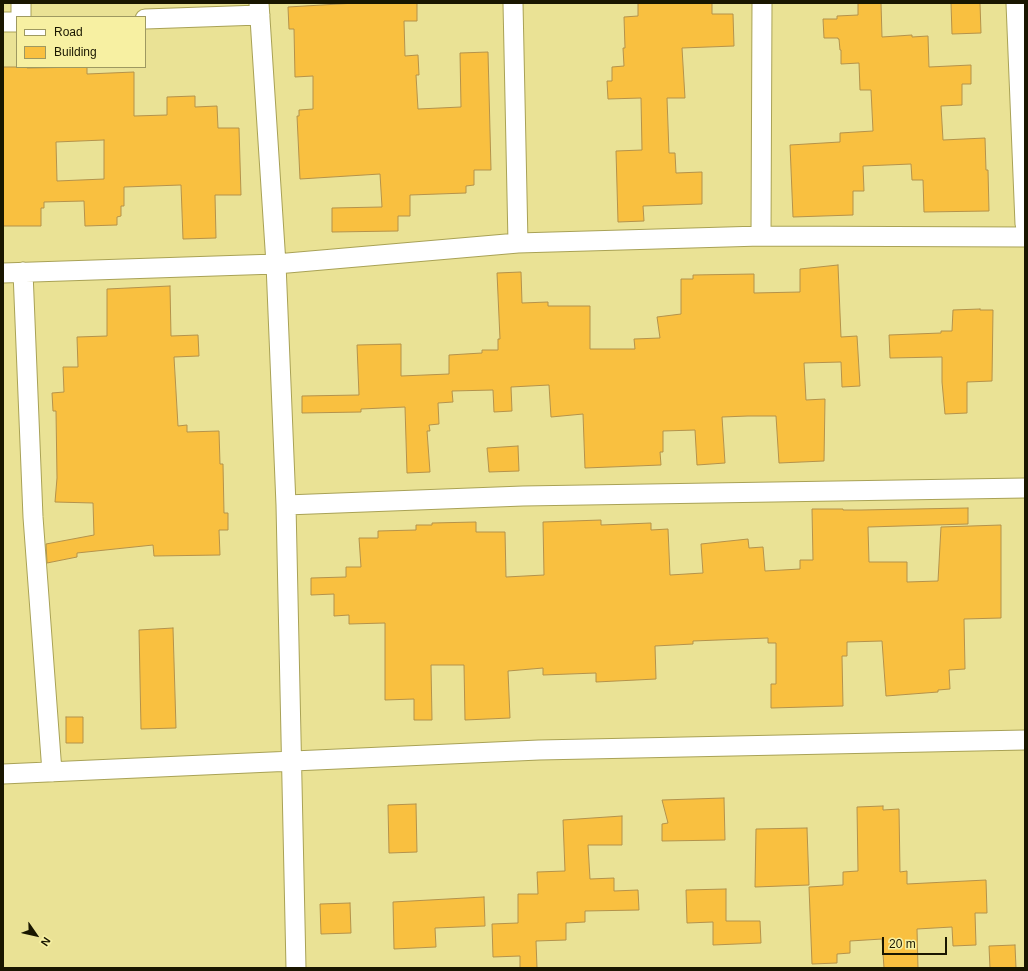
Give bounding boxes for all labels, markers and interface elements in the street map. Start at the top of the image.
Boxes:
legend [16,16,146,68]
text: Road [54,25,83,39]
text: Building [54,45,97,59]
north arrow [16,915,56,955]
scale bar [884,929,949,955]
text: N [39,935,53,948]
text: 20 m [889,937,916,951]

